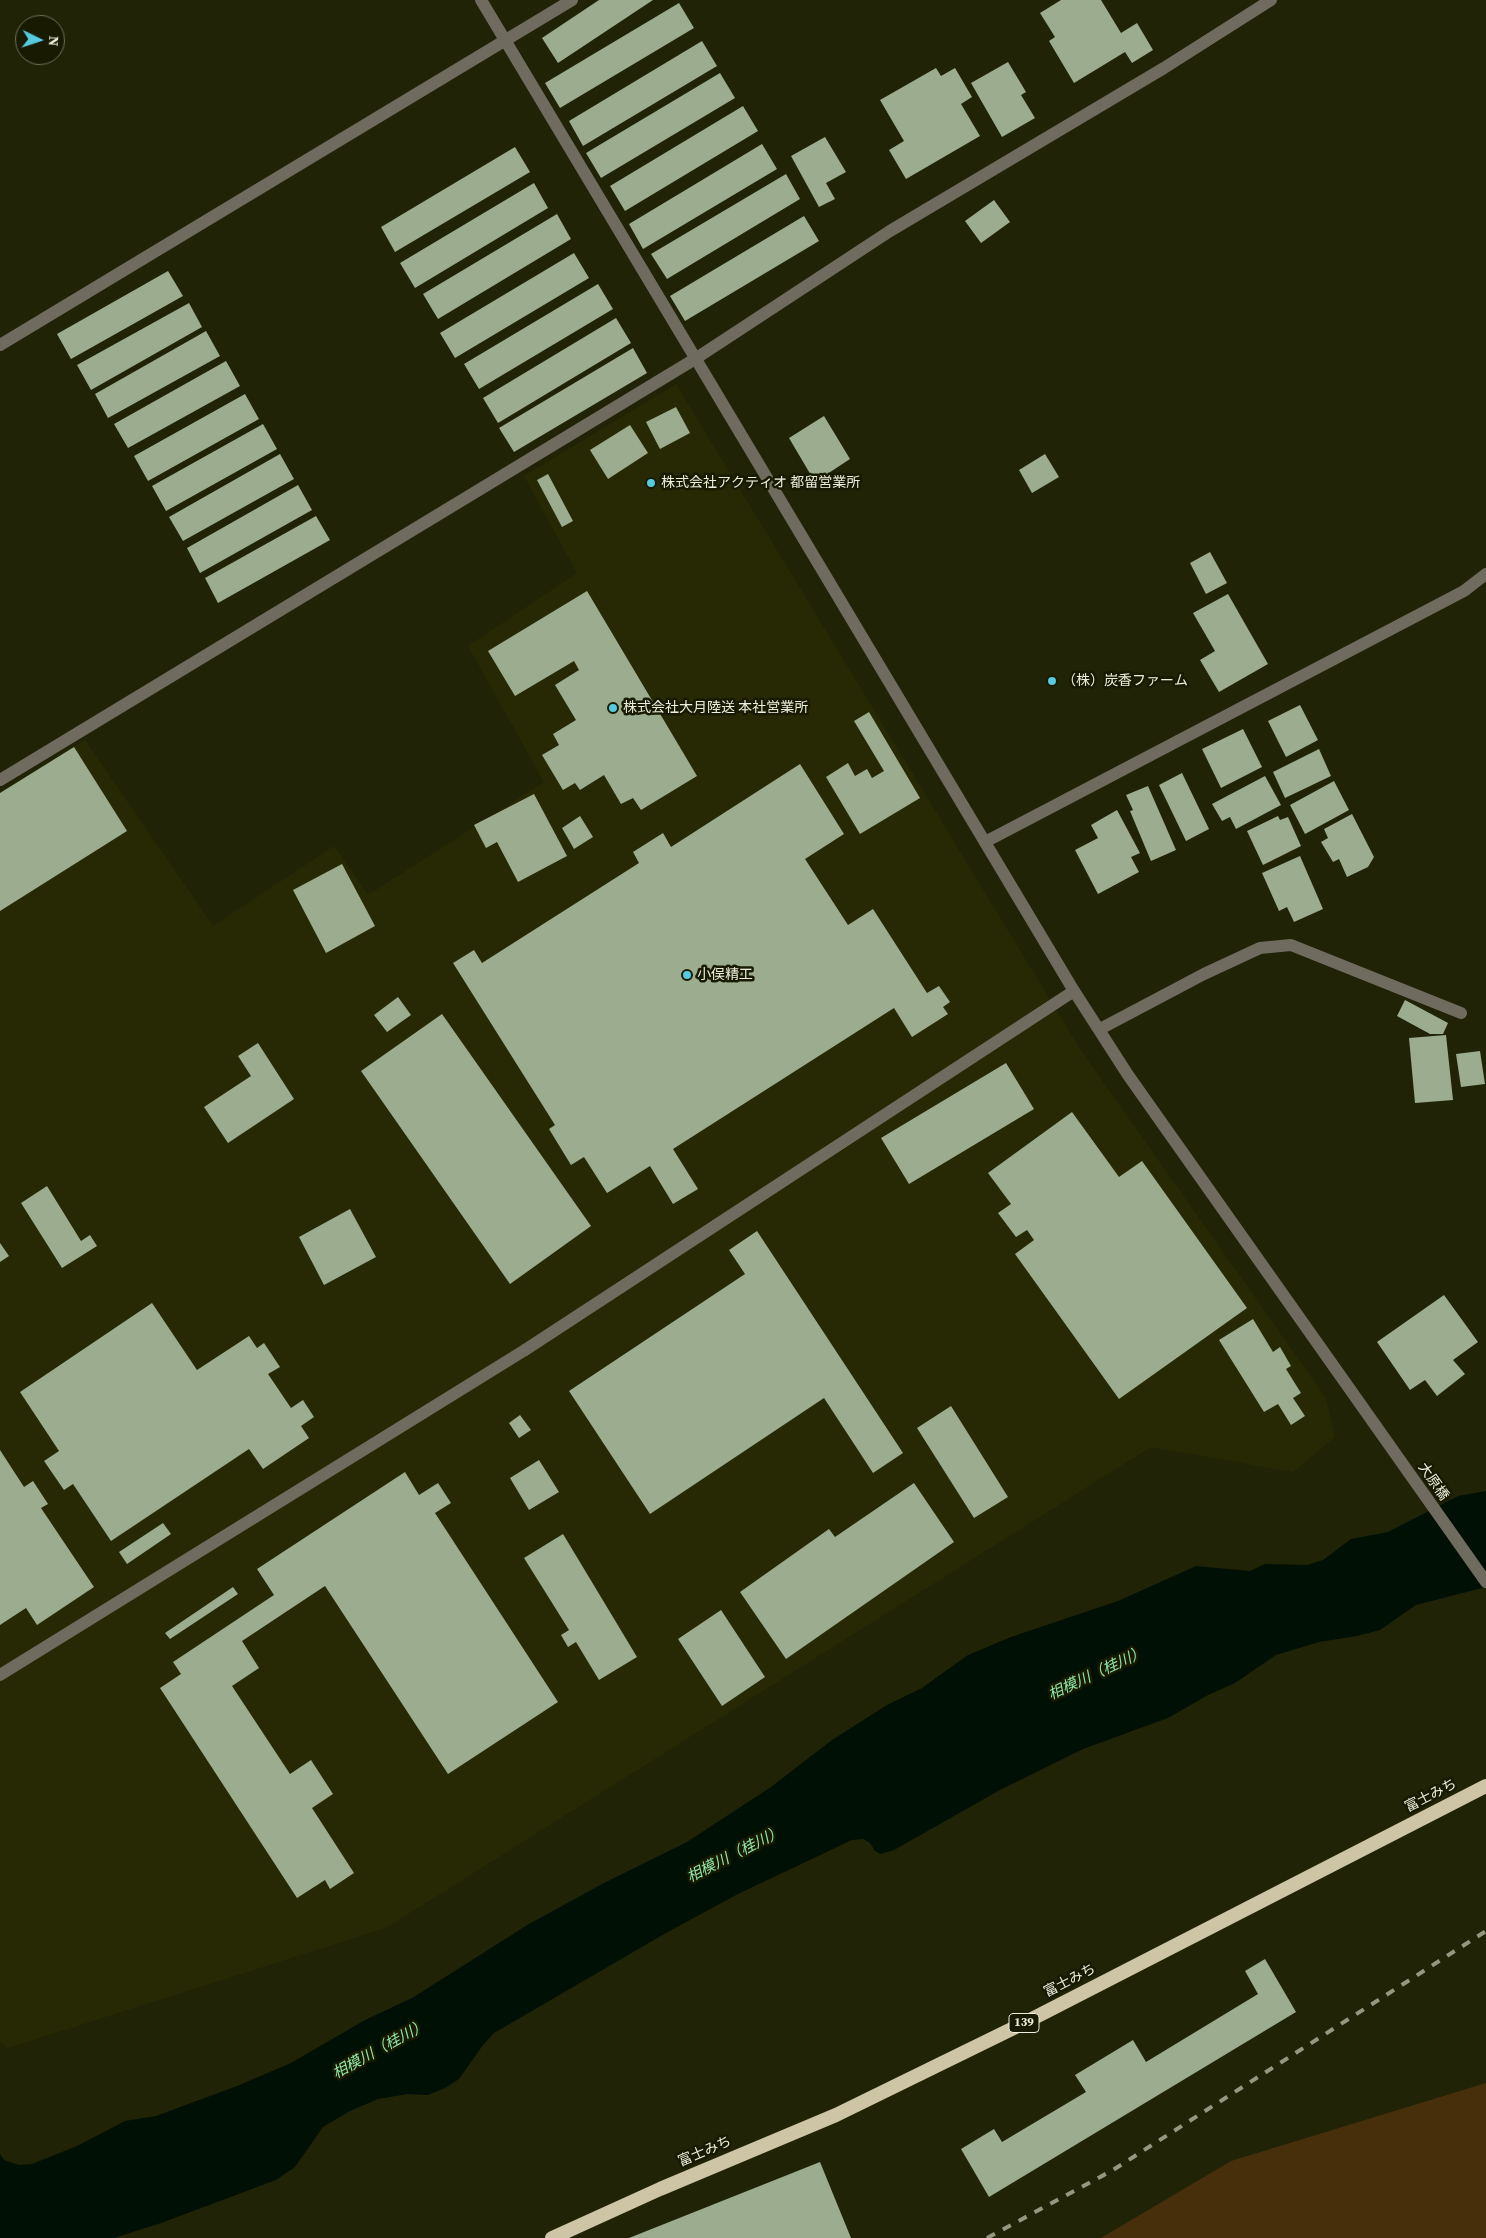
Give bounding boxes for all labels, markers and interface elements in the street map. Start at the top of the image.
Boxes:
north arrow [15,15,65,65]
text: N [44,35,64,47]
place label: 株式会社アクティオ 都留営業所 [661,475,860,491]
marker: 株式会社アクティオ 都留営業所 [645,477,657,489]
place label: （株）炭香ファーム [1062,673,1188,689]
marker: （株）炭香ファーム [1046,675,1058,687]
place label: 株式会社大月陸送 本社営業所 [623,700,808,716]
marker: 株式会社大月陸送 本社営業所 [607,702,619,714]
place label: 小俣精工 [697,967,753,983]
marker: 小俣精工 [681,969,693,981]
street label: 大原橋 [1414,1460,1452,1504]
water label: 相模川（桂川） [1046,1644,1148,1704]
street label: 富士みち [1402,1776,1460,1816]
water label: 相模川（桂川） [684,1823,786,1887]
street label: 富士みち [1041,1961,1099,2001]
road number: 139 [1009,2014,1039,2032]
water label: 相模川（桂川） [330,2017,430,2083]
street label: 富士みち [676,2133,734,2171]

